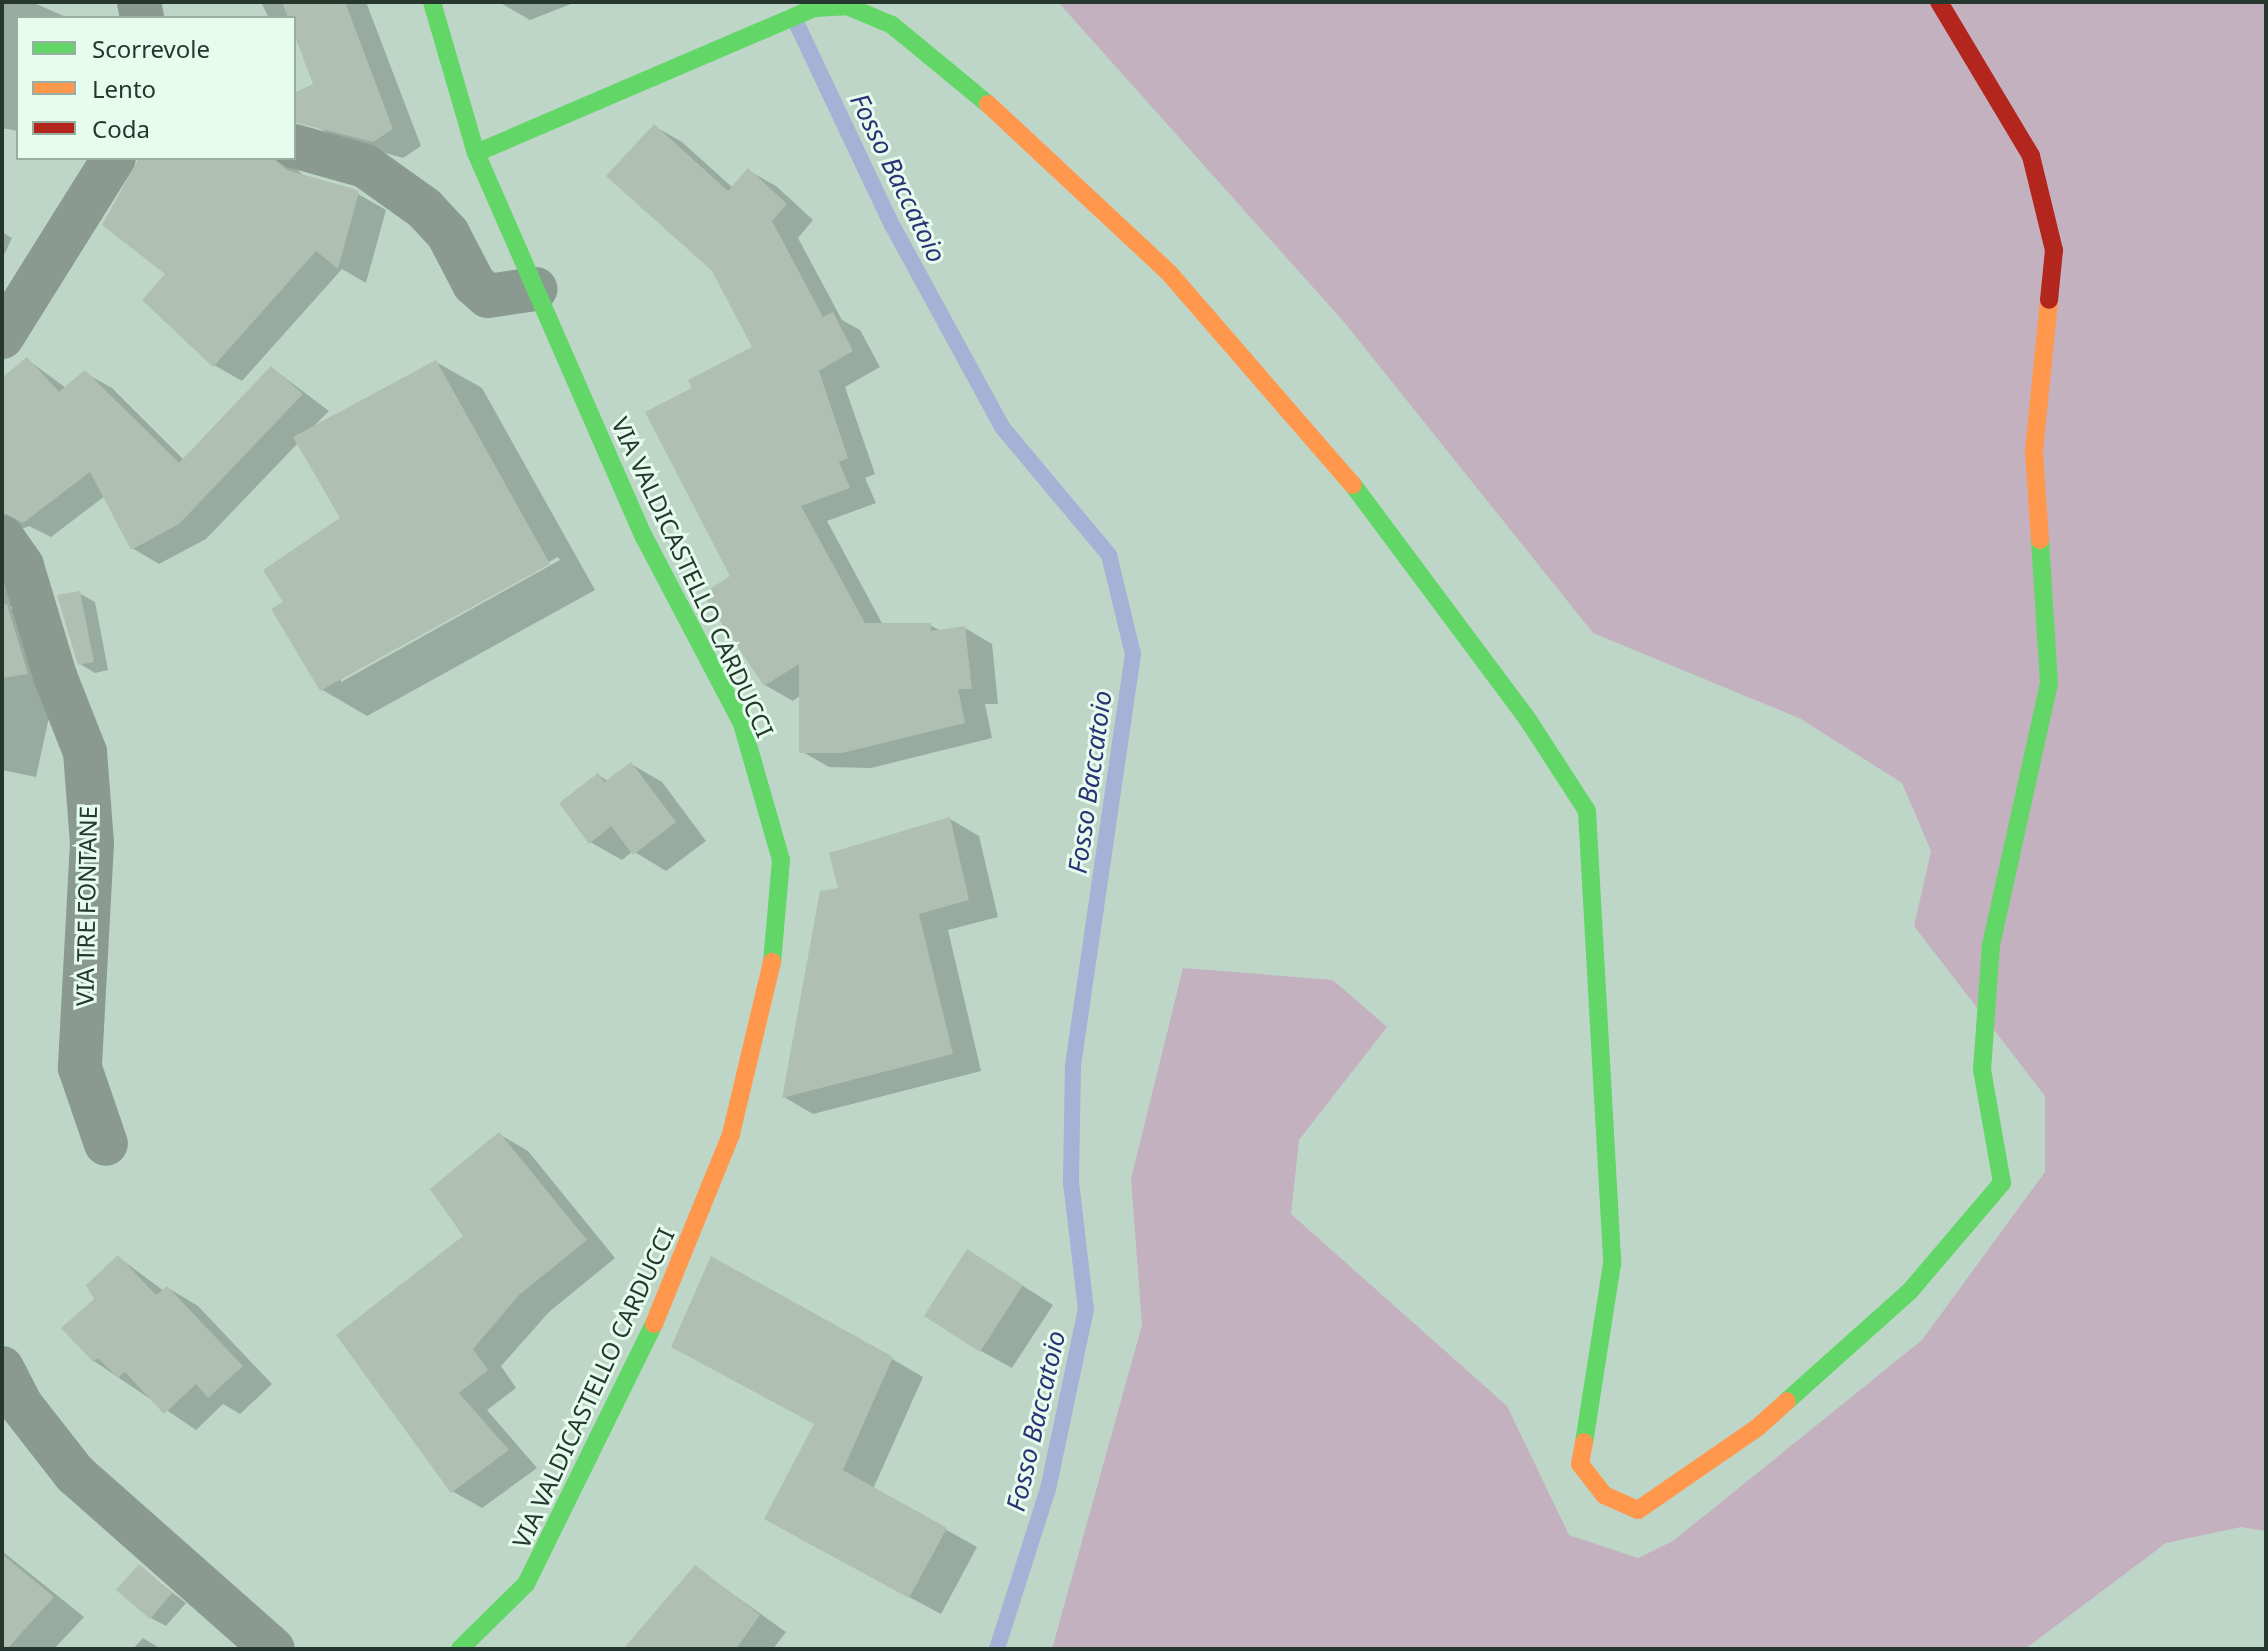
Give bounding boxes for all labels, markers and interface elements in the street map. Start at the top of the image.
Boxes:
legend [16,16,296,160]
text: Scorrevole [92,32,210,65]
text: Lento [92,72,156,105]
water label: Fosso Baccatoio [844,88,952,268]
text: Coda [92,112,150,145]
street label: VIA VALDICASTELLO CARDUCCI [606,412,780,742]
water label: Fosso Baccatoio [1062,689,1118,875]
street label: VIA TRE FONTANE [70,806,102,1006]
street label: VIA VALDICASTELLO CARDUCCI [506,1223,680,1553]
water label: Fosso Baccatoio [1000,1328,1072,1514]

